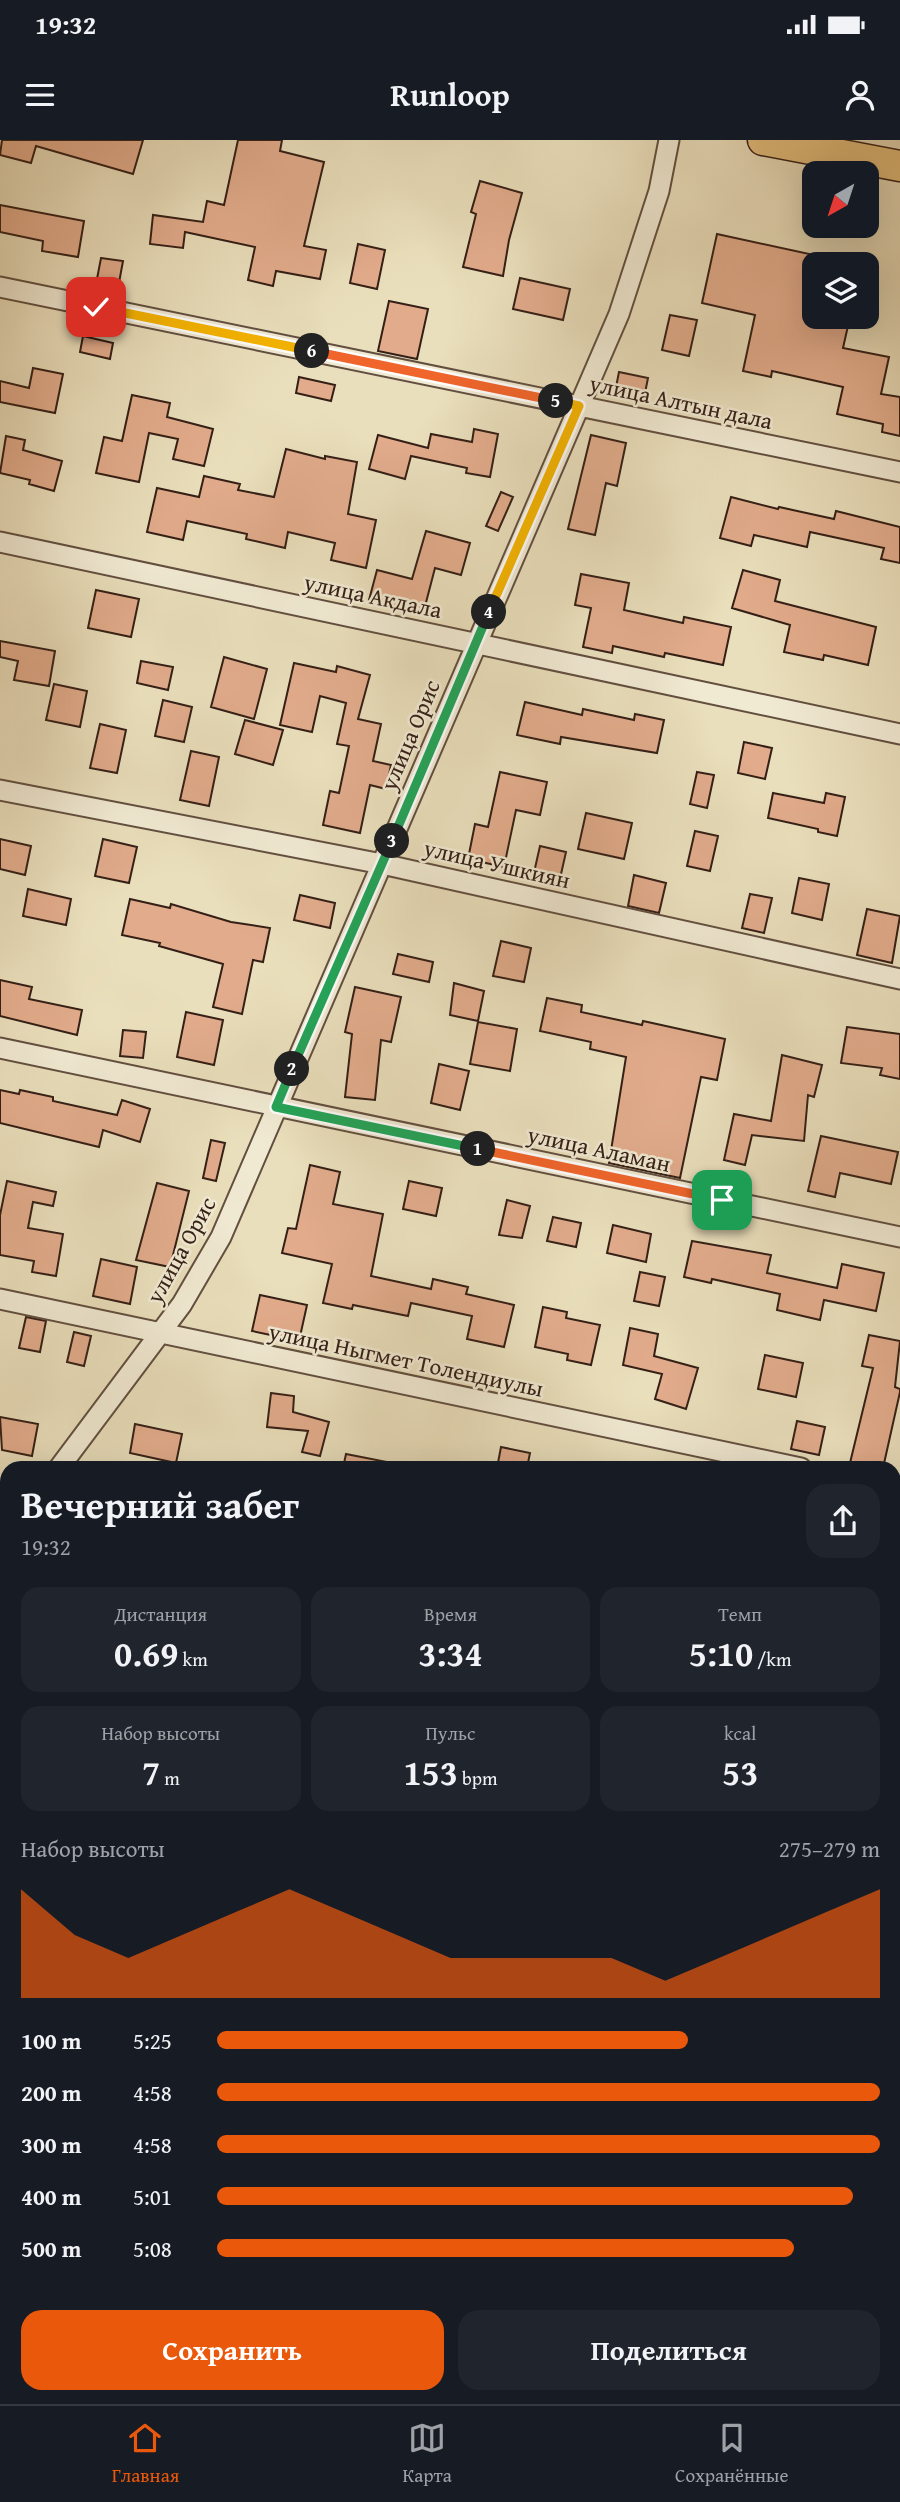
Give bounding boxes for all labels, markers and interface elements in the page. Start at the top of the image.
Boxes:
text: 19:32 [35,5,96,44]
text: Runloop [390,71,510,118]
icon: menu [21,76,59,114]
icon: person [841,76,879,114]
north arrow [802,161,878,238]
map controls [802,161,879,329]
button: layers [802,252,879,329]
pin [66,277,126,337]
icon: check [77,288,115,326]
pin: 6 [294,334,330,368]
text: 6 [307,336,316,364]
street label: улица Алтын дала [586,366,776,437]
pin: 5 [538,384,574,418]
text: 5 [551,386,560,414]
street label: улица Акдала [300,565,445,626]
pin: 4 [472,594,506,630]
text: 4 [484,597,493,625]
street label: улица Орис [371,674,448,796]
pin: 3 [374,824,410,858]
text: 3 [387,826,396,854]
street label: улица Ушкиян [420,830,574,896]
pin: 2 [274,1052,310,1086]
text: 2 [287,1054,296,1082]
street label: улица Аламан [524,1117,674,1180]
pin: 1 [461,1132,496,1166]
text: 1 [473,1134,482,1162]
pin [692,1170,752,1230]
icon: arrive [703,1181,741,1219]
street label: улица Орис [137,1190,223,1310]
street label: улица Ныгмет Толендиулы [265,1314,546,1405]
text: Вечерний забег [21,1476,299,1532]
button: share [806,1484,880,1558]
text: 19:32 [21,1530,71,1563]
text: Дистанция [114,1600,207,1628]
text: Время [424,1600,477,1628]
text: Темп [718,1600,762,1628]
text: 0.69 [114,1628,178,1679]
text: 3:34 [418,1628,483,1679]
text: 5:10 [689,1628,753,1679]
text: km [178,1645,208,1673]
text: /km [753,1645,791,1673]
text: Набор высоты [101,1719,220,1747]
text: Пульс [426,1719,475,1747]
text: kcal [724,1719,756,1747]
text: 7 [142,1747,160,1798]
text: 153 [403,1747,458,1798]
text: 53 [722,1747,758,1798]
text: m [160,1764,180,1792]
text: bpm [458,1764,498,1792]
text: Набор высоты [21,1832,165,1865]
text: 275–279 m [779,1832,880,1865]
text: 100 m [21,2024,82,2057]
text: 5:25 [133,2024,172,2057]
text: 200 m [21,2076,82,2109]
text: 4:58 [133,2076,172,2109]
text: 300 m [21,2128,82,2161]
text: 4:58 [133,2128,172,2161]
text: 400 m [21,2180,82,2213]
text: 5:01 [133,2180,172,2213]
text: 500 m [21,2232,82,2265]
text: 5:08 [133,2232,172,2265]
button: Сохранить [21,2310,444,2390]
button: Поделиться [458,2310,880,2390]
tab: Главная [112,2419,179,2489]
tab: Карта [403,2419,452,2489]
tab: Сохранённые [675,2419,788,2489]

